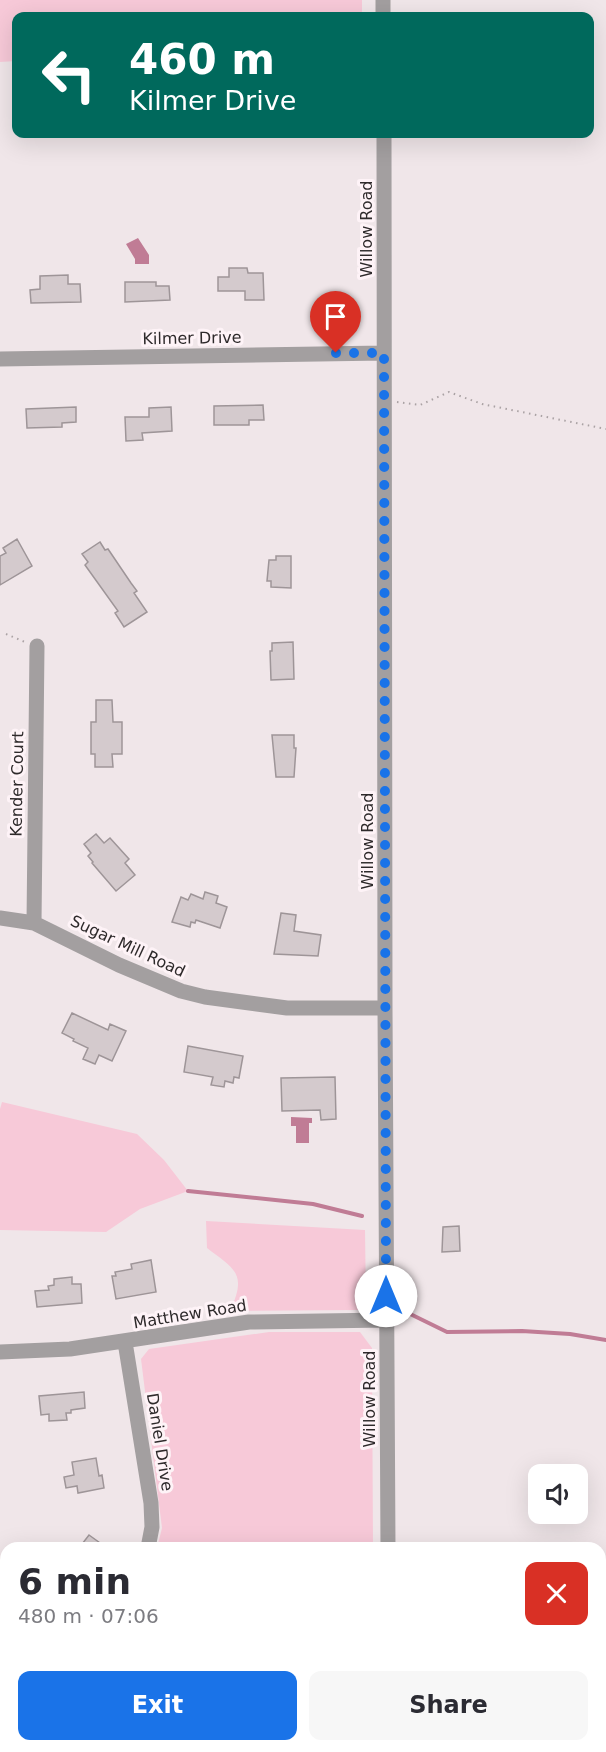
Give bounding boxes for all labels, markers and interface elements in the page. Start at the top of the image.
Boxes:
text: 460 m [129,35,275,84]
icon: left [30,36,108,114]
text: Kilmer Drive [129,85,296,116]
street label: Willow Road [357,181,376,277]
pin [310,291,361,353]
icon: arrive [319,300,352,333]
street label: Kilmer Drive [142,328,242,348]
street label: Kender Court [7,731,27,837]
street label: Willow Road [358,793,377,889]
street label: Sugar Mill Road [68,911,188,981]
position arrow [354,1264,418,1328]
street label: Matthew Road [132,1296,248,1332]
street label: Willow Road [360,1351,379,1447]
street label: Daniel Drive [143,1392,177,1492]
map controls [528,1464,588,1524]
button: sound [528,1464,588,1524]
text: 6 min [18,1561,131,1602]
button: close [525,1562,588,1625]
text: 480 m · 07:06 [18,1604,159,1628]
button: Exit [18,1671,297,1740]
button: Share [309,1671,588,1740]

